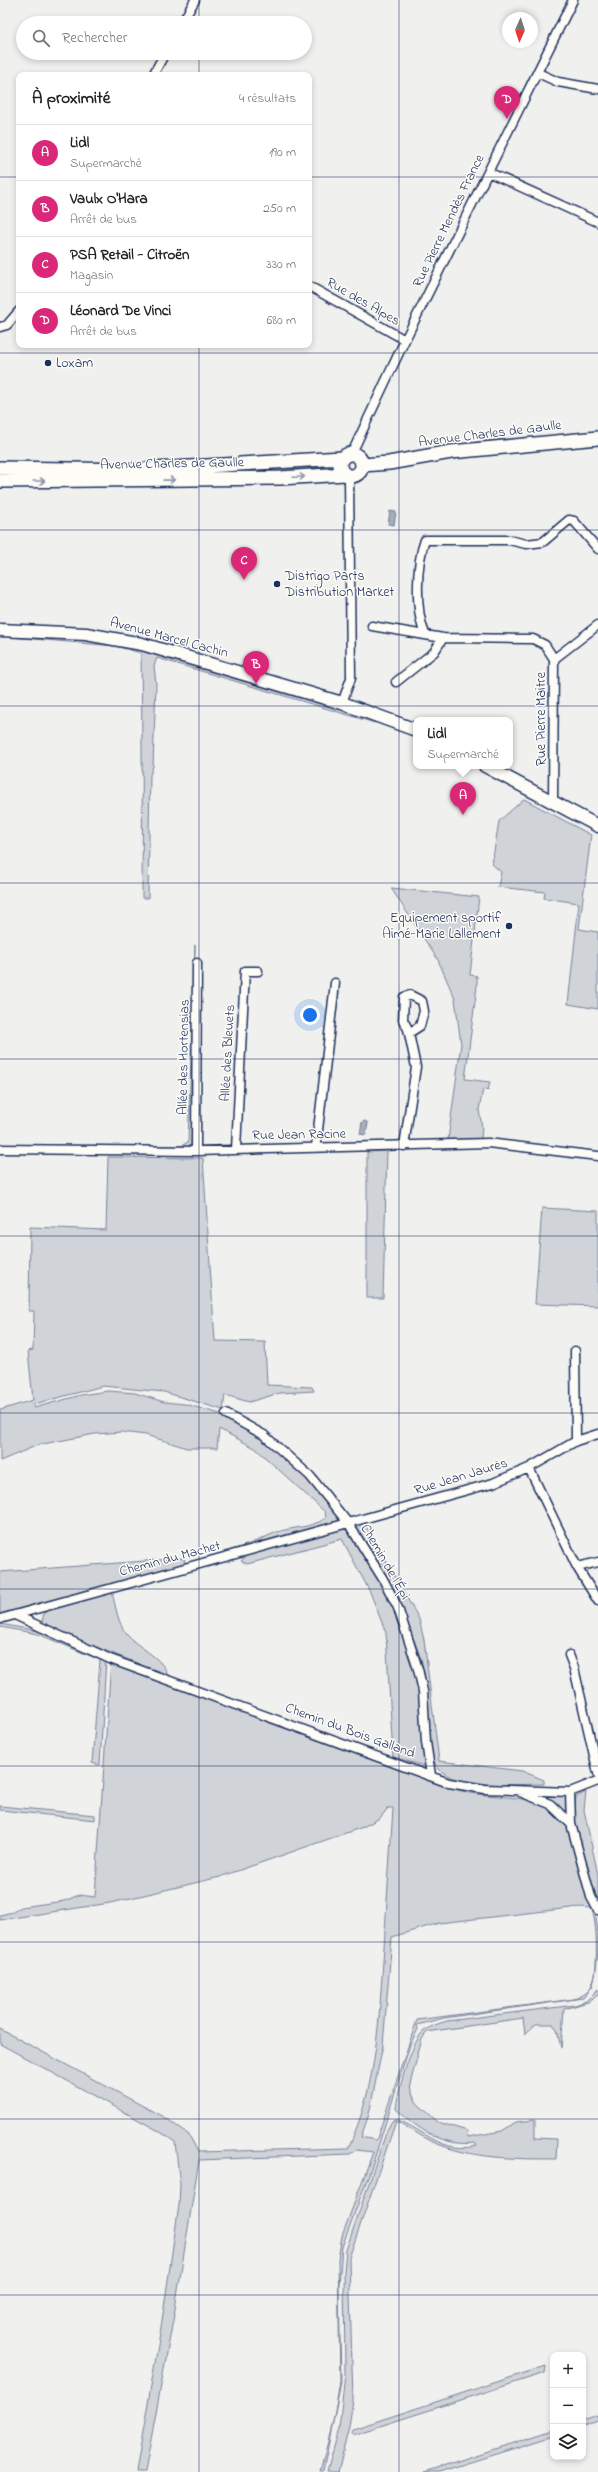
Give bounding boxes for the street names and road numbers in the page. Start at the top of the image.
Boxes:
street label: Rue Pierre Mendès France [408,150,491,291]
street label: Rue des Alpes [322,272,404,332]
street label: Avenue Charles de Gaulle [417,415,563,453]
street label: Avenue Charles de Gaulle [100,452,245,476]
street label: Avenue Marcel Cachin [108,612,231,664]
street label: Rue Pierre Maitre [531,671,552,766]
street label: Allée des Hortensias [172,999,196,1115]
street label: Allée des Bleuets [215,1004,241,1102]
street label: Rue Jean Racine [252,1124,347,1146]
street label: Rue Jean Jaurès [412,1453,510,1501]
street label: Chemin de l'Épi [355,1520,415,1604]
street label: Chemin du Machet [117,1535,223,1583]
street label: Chemin du Bois Galland [282,1698,418,1764]

